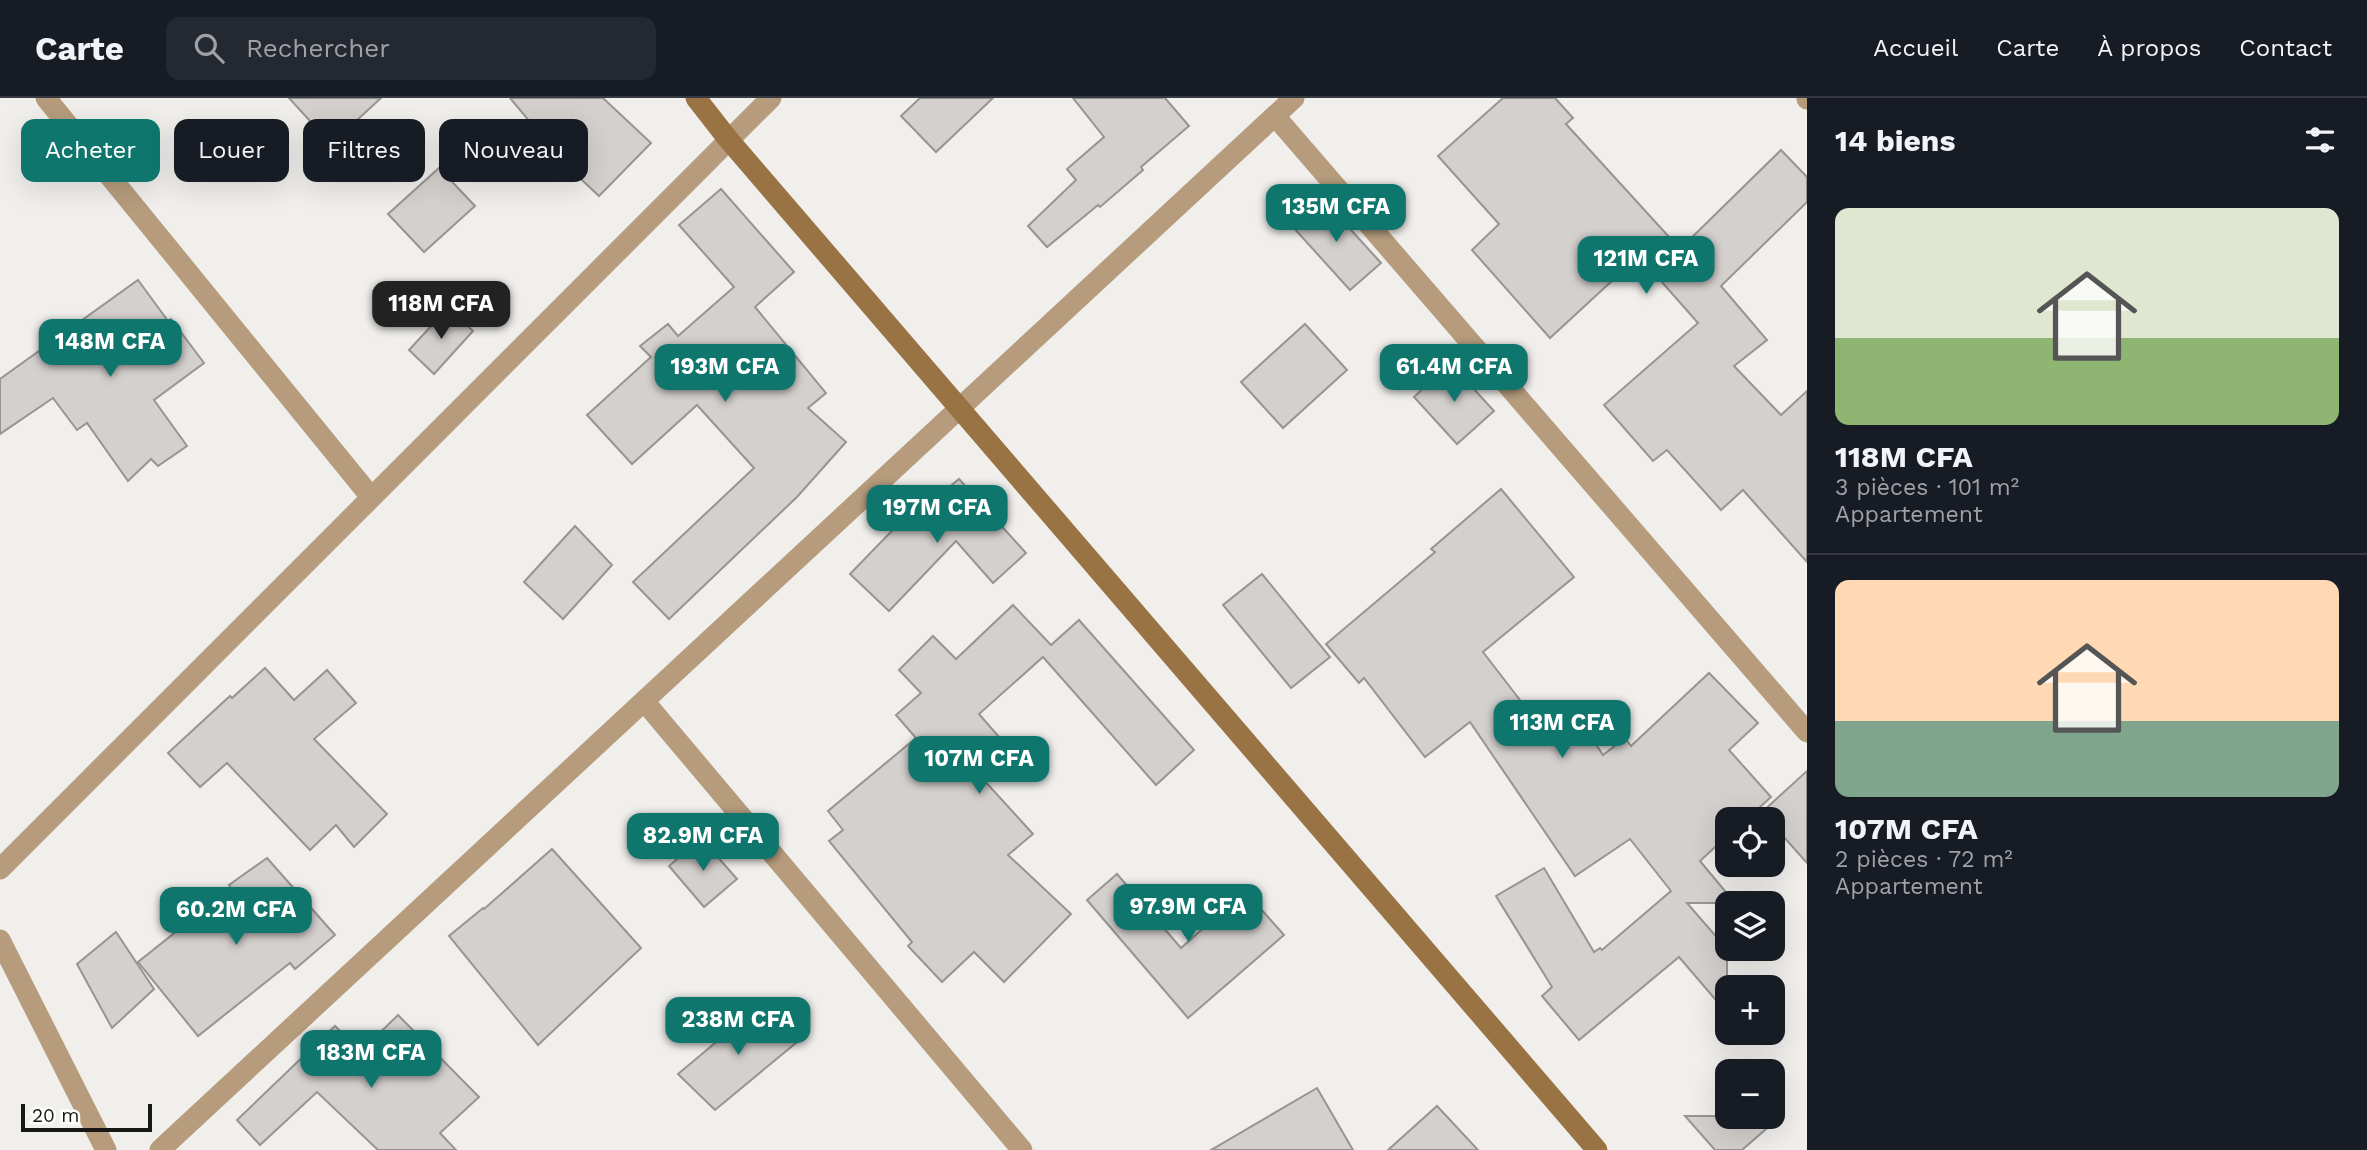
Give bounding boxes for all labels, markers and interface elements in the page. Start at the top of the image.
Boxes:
search box [166,17,656,80]
text: Carte [35,29,124,68]
icon: search [190,29,228,67]
text: Rechercher [246,33,390,63]
text: Accueil [1873,34,1958,62]
text: Carte [1996,34,2059,62]
text: À propos [2097,34,2201,62]
text: Contact [2239,34,2332,62]
chip: Acheter [21,119,160,182]
chip: Louer [174,119,289,182]
chip: Filtres [303,119,425,182]
chip: Nouveau [439,119,588,182]
icon: filters [2301,121,2339,159]
text: 14 biens [1835,123,1955,158]
pin: 135M CFA [1264,184,1408,244]
text: 135M CFA [1282,193,1390,220]
pin: 121M CFA [1574,236,1718,296]
text: 121M CFA [1594,245,1698,272]
icon: home [2024,253,2150,379]
pin: 118M CFA [369,282,513,341]
text: 118M CFA [388,290,494,317]
pin: 148M CFA [38,320,182,379]
text: 148M CFA [55,328,165,355]
pin: 193M CFA [653,344,797,404]
pin: 61.4M CFA [1374,344,1534,404]
text: 193M CFA [671,353,779,380]
text: 61.4M CFA [1396,353,1512,380]
text: 118M CFA [1835,439,1973,474]
text: 3 pièces · 101 m² [1835,474,2019,501]
pin: 197M CFA [865,486,1009,545]
text: 197M CFA [883,494,991,521]
text: Appartement [1835,501,1983,528]
icon: home [2024,625,2150,751]
pin: 113M CFA [1490,700,1634,760]
text: 113M CFA [1510,709,1614,736]
pin: 107M CFA [907,736,1051,796]
text: 107M CFA [924,745,1034,772]
map controls [1715,807,1785,1129]
button: locate [1715,807,1785,877]
text: 107M CFA [1835,811,1978,846]
pin: 82.9M CFA [623,814,783,873]
text: 82.9M CFA [643,822,763,849]
text: 2 pièces · 72 m² [1835,846,2013,873]
text: Appartement [1835,873,1983,900]
pin: 97.9M CFA [1108,884,1268,944]
pin: 60.2M CFA [156,888,316,947]
button: layers [1715,891,1785,961]
text: 97.9M CFA [1130,893,1247,920]
text: 60.2M CFA [176,896,296,923]
button: + [1715,975,1785,1045]
pin: 238M CFA [666,998,810,1057]
text: 238M CFA [681,1006,795,1033]
pin: 183M CFA [299,1030,443,1090]
text: 183M CFA [316,1039,426,1066]
button: − [1715,1059,1785,1129]
scale bar [21,1101,152,1133]
text: 20 m [32,1104,79,1127]

